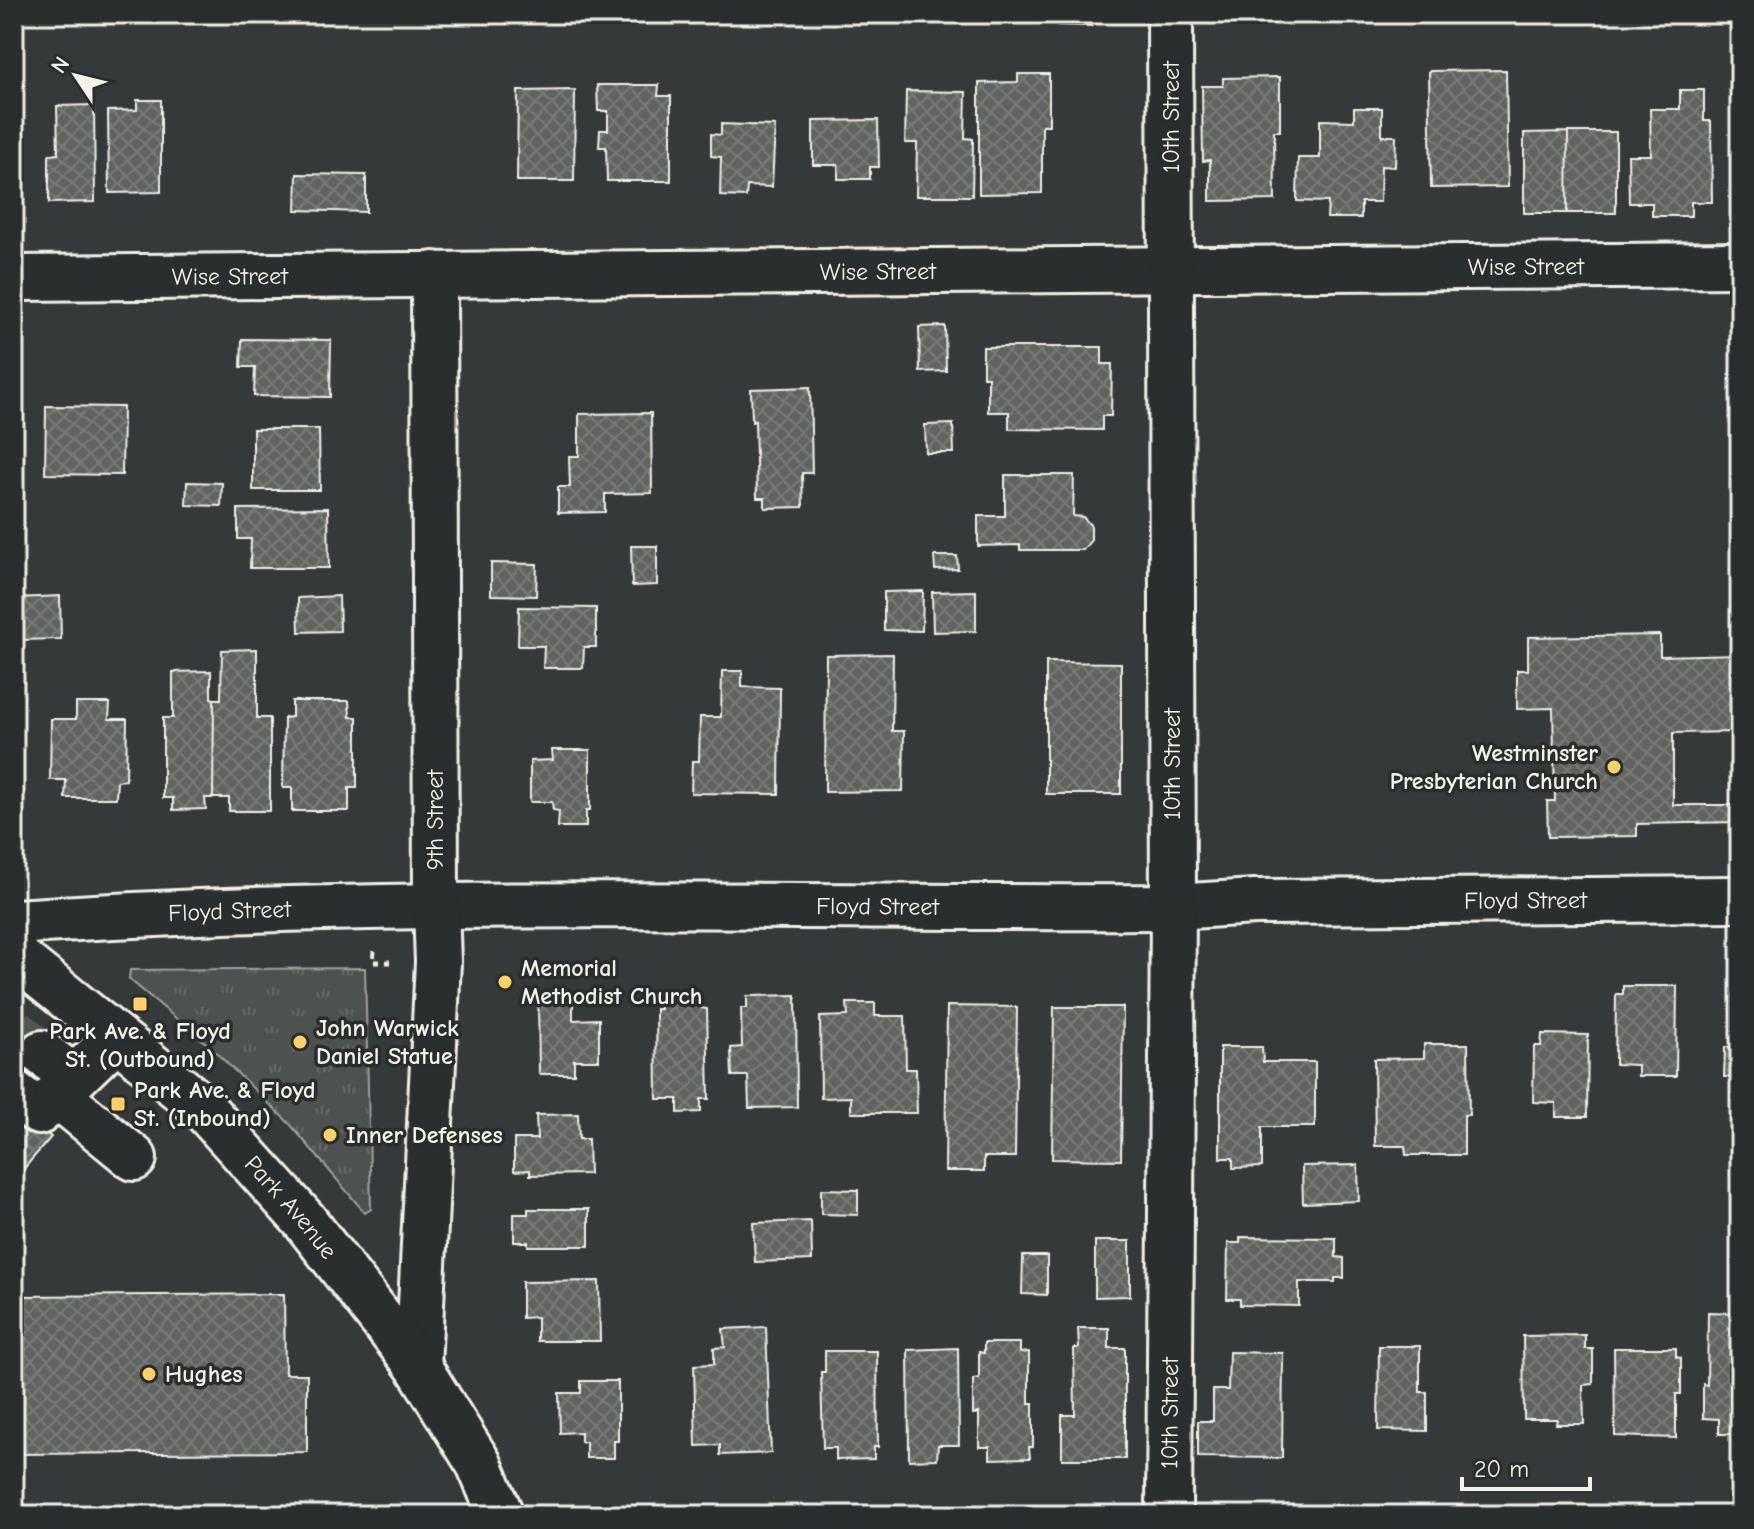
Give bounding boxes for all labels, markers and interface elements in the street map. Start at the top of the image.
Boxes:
north arrow [36,36,116,116]
text: N [46,52,75,78]
street label: 10th Street [1157,60,1185,173]
street label: Wise Street [1468,252,1585,281]
street label: Wise Street [820,257,937,286]
street label: Wise Street [172,262,289,291]
street label: 10th Street [1158,707,1186,820]
place label: Westminster Presbyterian Church [1390,739,1598,795]
marker: Westminster Presbyterian Church [1605,758,1623,776]
street label: 9th Street [421,769,449,870]
street label: Floyd Street [1464,886,1588,915]
street label: Floyd Street [816,892,940,921]
street label: Floyd Street [168,895,293,927]
place label: Memorial Methodist Church [521,954,703,1010]
marker: Memorial Methodist Church [496,973,514,991]
marker: Park Ave. & Floyd St. (Outbound) [131,995,149,1013]
place label: John Warwick Daniel Statue [316,1014,459,1070]
place label: Park Ave. & Floyd St. (Outbound) [49,1017,231,1073]
marker: John Warwick Daniel Statue [291,1033,309,1051]
place label: Park Ave. & Floyd St. (Inbound) [134,1076,316,1132]
marker: Park Ave. & Floyd St. (Inbound) [109,1095,127,1113]
place label: Inner Defenses [346,1121,503,1149]
marker: Inner Defenses [321,1126,339,1144]
street label: Park Avenue [239,1150,343,1265]
street label: 10th Street [1155,1356,1184,1469]
place label: Hughes [165,1360,242,1388]
marker: Hughes [140,1365,158,1383]
scale bar [1462,1441,1590,1491]
text: 20 m [1474,1455,1529,1483]

